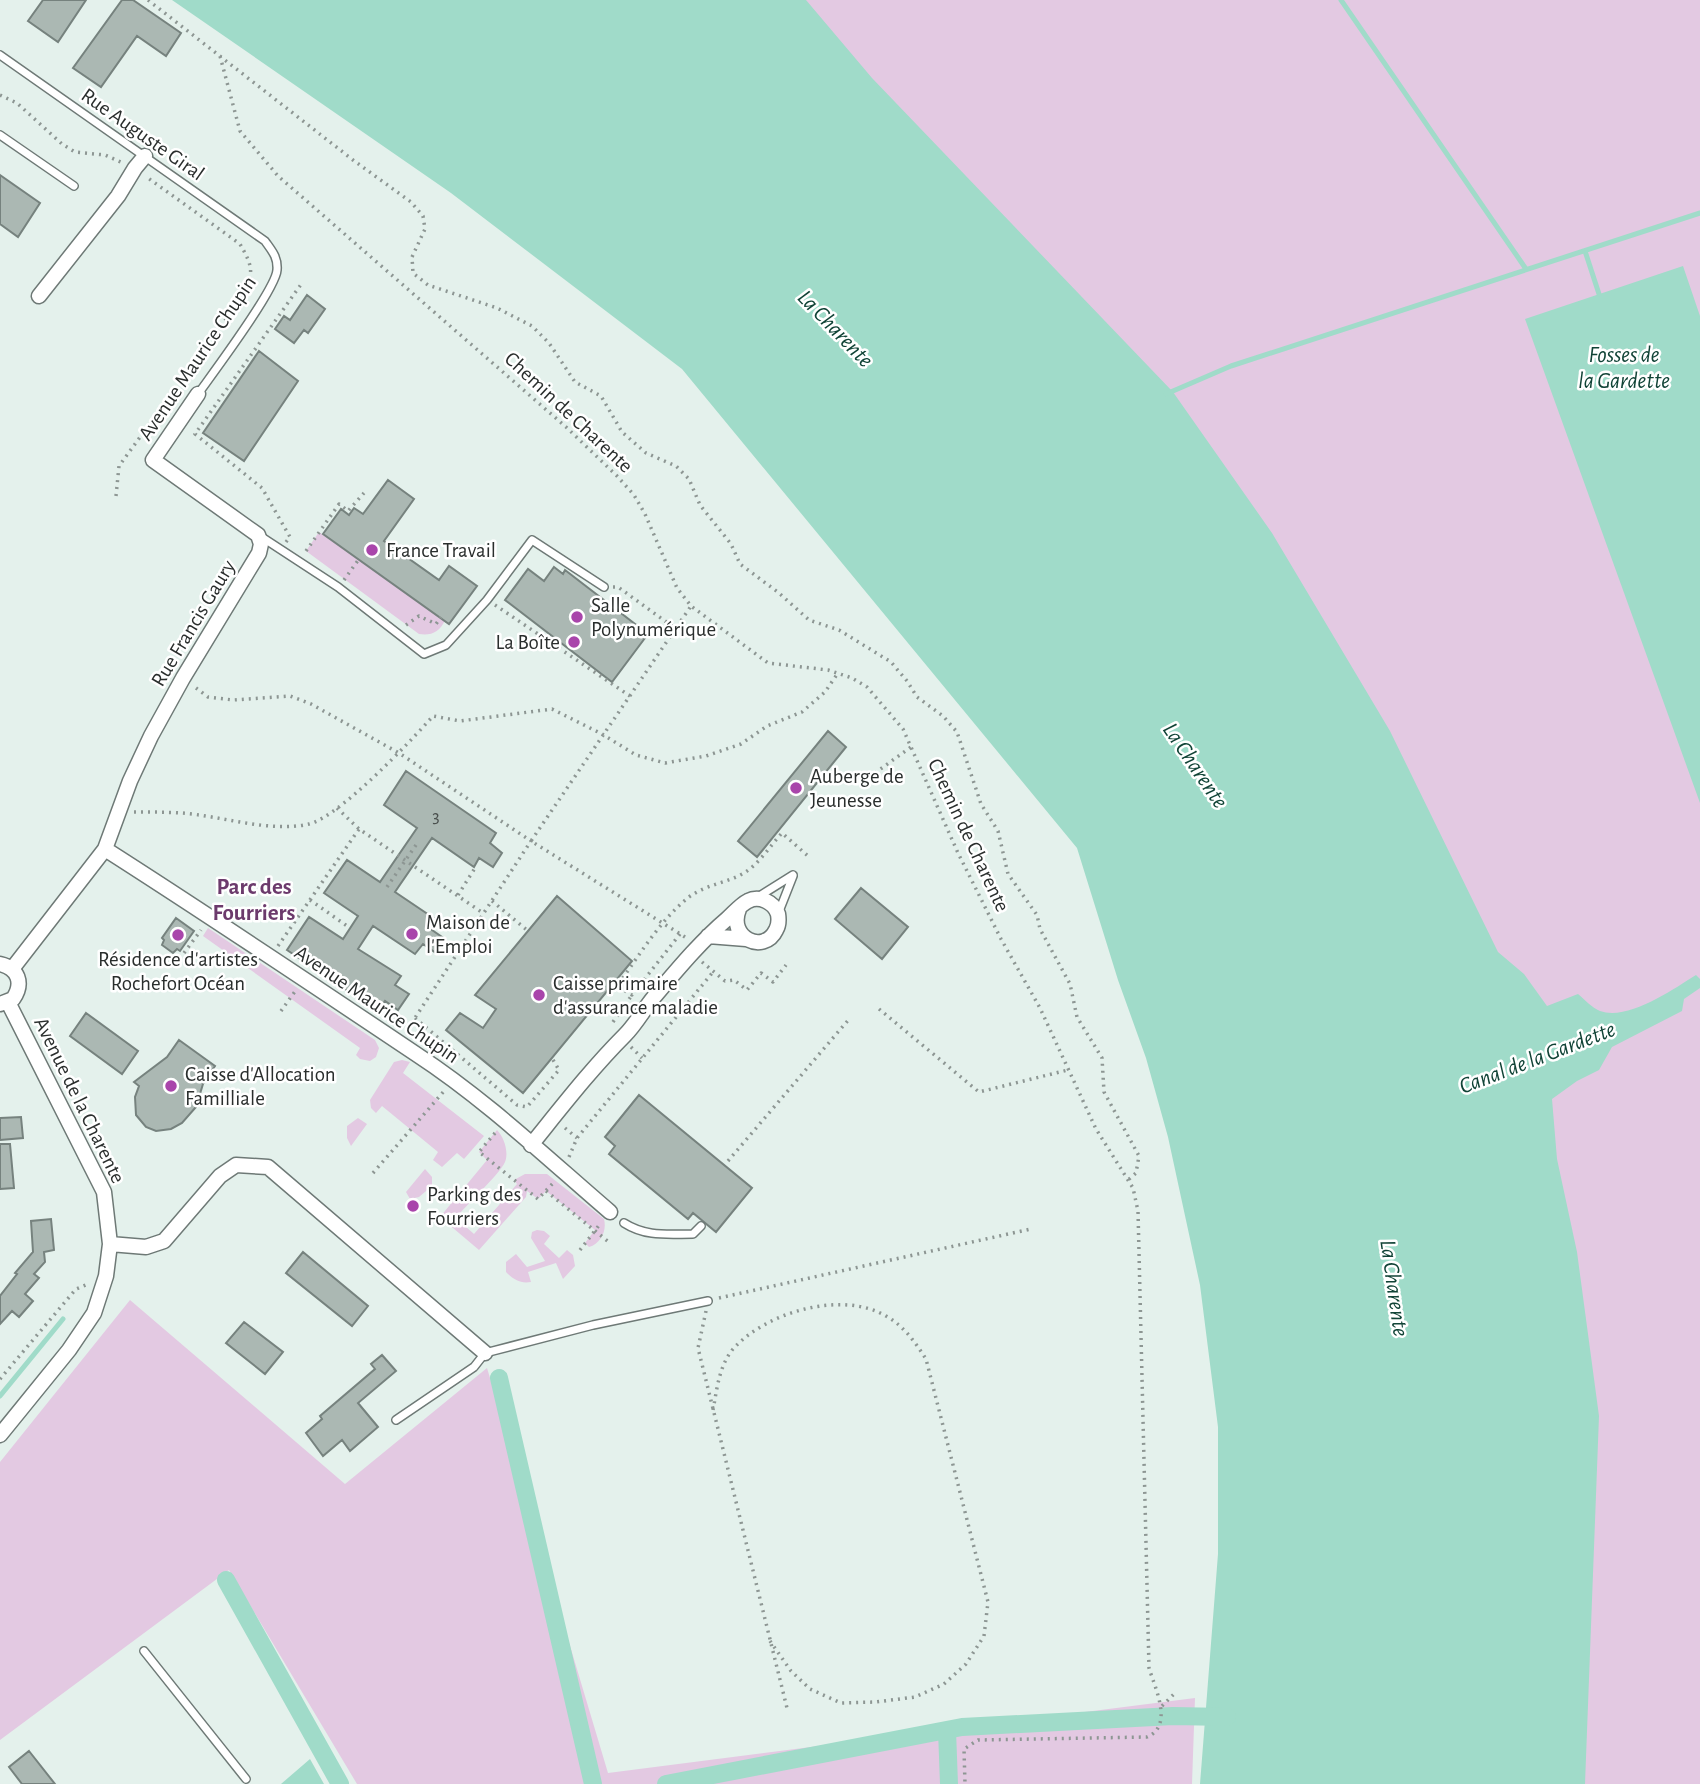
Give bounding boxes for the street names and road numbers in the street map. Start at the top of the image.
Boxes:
street label: Rue Auguste Giral [77,84,208,185]
street label: Avenue Maurice Chupin [135,272,260,444]
street label: Chemin de Charente [501,348,637,477]
street label: Rue Francis Gaury [148,556,239,690]
street label: Chemin de Charente [924,755,1013,915]
street label: Avenue Maurice Chupin [291,942,463,1067]
street label: Avenue de la Charente [30,1014,129,1187]

